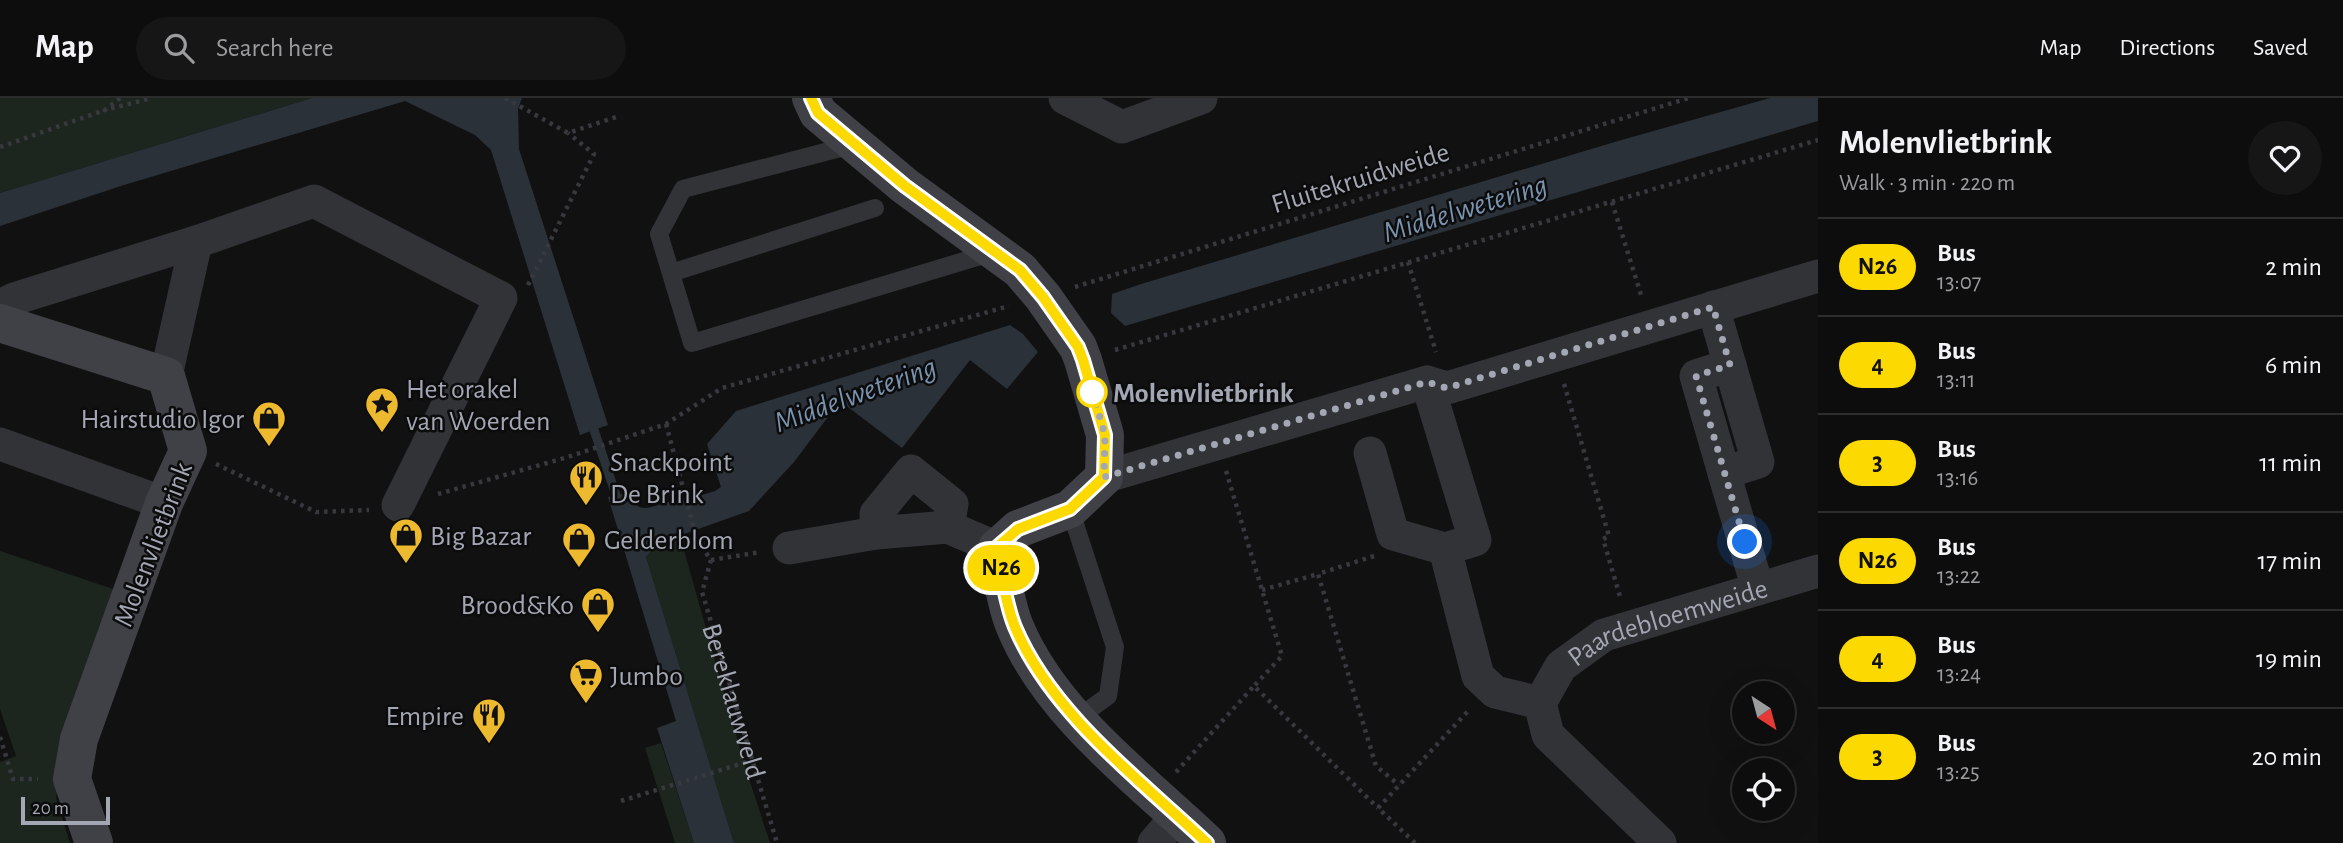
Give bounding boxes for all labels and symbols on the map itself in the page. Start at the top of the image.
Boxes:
street label: Fluitekruidweide [1268,139,1453,219]
water label: Middelwetering [1380,170,1551,248]
water label: Middelwetering [770,352,940,438]
place label: Het orakel van Woerden [406,376,550,436]
marker: Molenvlietbrink [1077,377,1107,407]
place label: Molenvlietbrink [1113,380,1294,408]
place icon: Het orakel van Woerden [363,385,401,434]
shop icon: Hairstudio Igor [250,399,288,448]
place label: Hairstudio Igor [81,406,244,434]
place label: Snackpoint De Brink [610,449,732,509]
street label: Molenvlietbrink [110,458,198,631]
restaurant icon: Snackpoint De Brink [567,458,605,507]
shop icon: Big Bazar [387,516,425,565]
shop icon: Gelderblom [560,520,598,569]
place label: Big Bazar [430,523,531,551]
your location [1727,524,1762,559]
place label: Gelderblom [604,527,734,555]
line badge: N26 [961,545,1041,591]
street label: Paardebloemweide [1563,575,1771,672]
shop icon: Brood&Ko [579,585,617,634]
place label: Brood&Ko [460,592,574,620]
street label: Bereklauwveld [696,620,769,783]
supermarket icon: Jumbo [567,656,605,705]
place label: Jumbo [610,663,683,691]
north arrow [1732,681,1796,744]
restaurant icon: Empire [470,696,508,745]
place label: Empire [385,703,464,731]
scale bar [21,794,110,826]

